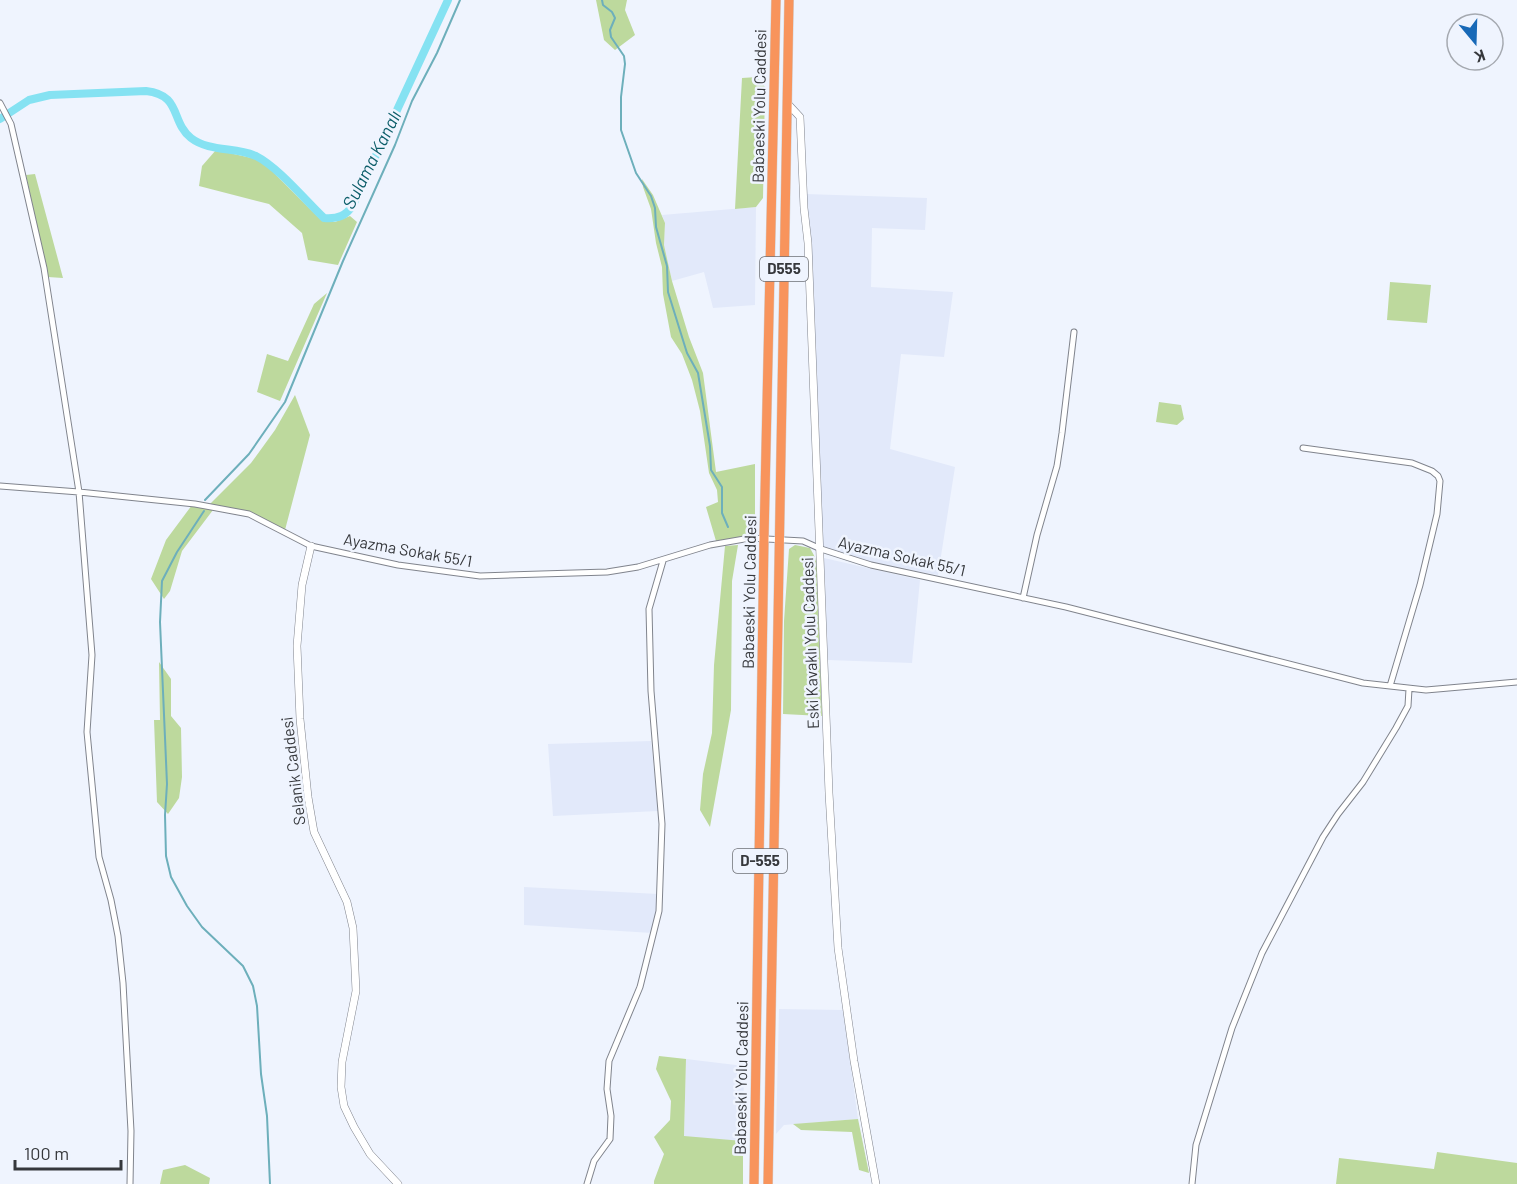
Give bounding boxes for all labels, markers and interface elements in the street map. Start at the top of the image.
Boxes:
north arrow [1445,12,1505,72]
street label: Babaeski Yolu Caddesi [748,29,769,183]
text: K [1472,46,1488,67]
water label: Sulama Kanalı [337,107,405,212]
road number: D555 [760,257,808,281]
street label: Babaeski Yolu Caddesi [738,515,759,669]
street label: Ayazma Sokak 55/1 [342,529,474,570]
street label: Ayazma Sokak 55/1 [837,532,968,579]
street label: Eski Kavaklı Yolu Caddesi [797,557,822,729]
street label: Selanik Caddesi [276,716,309,826]
road number: D-555 [733,849,787,873]
street label: Babaeski Yolu Caddesi [730,1001,751,1155]
scale bar [15,1133,122,1171]
text: 100 m [24,1142,69,1164]

